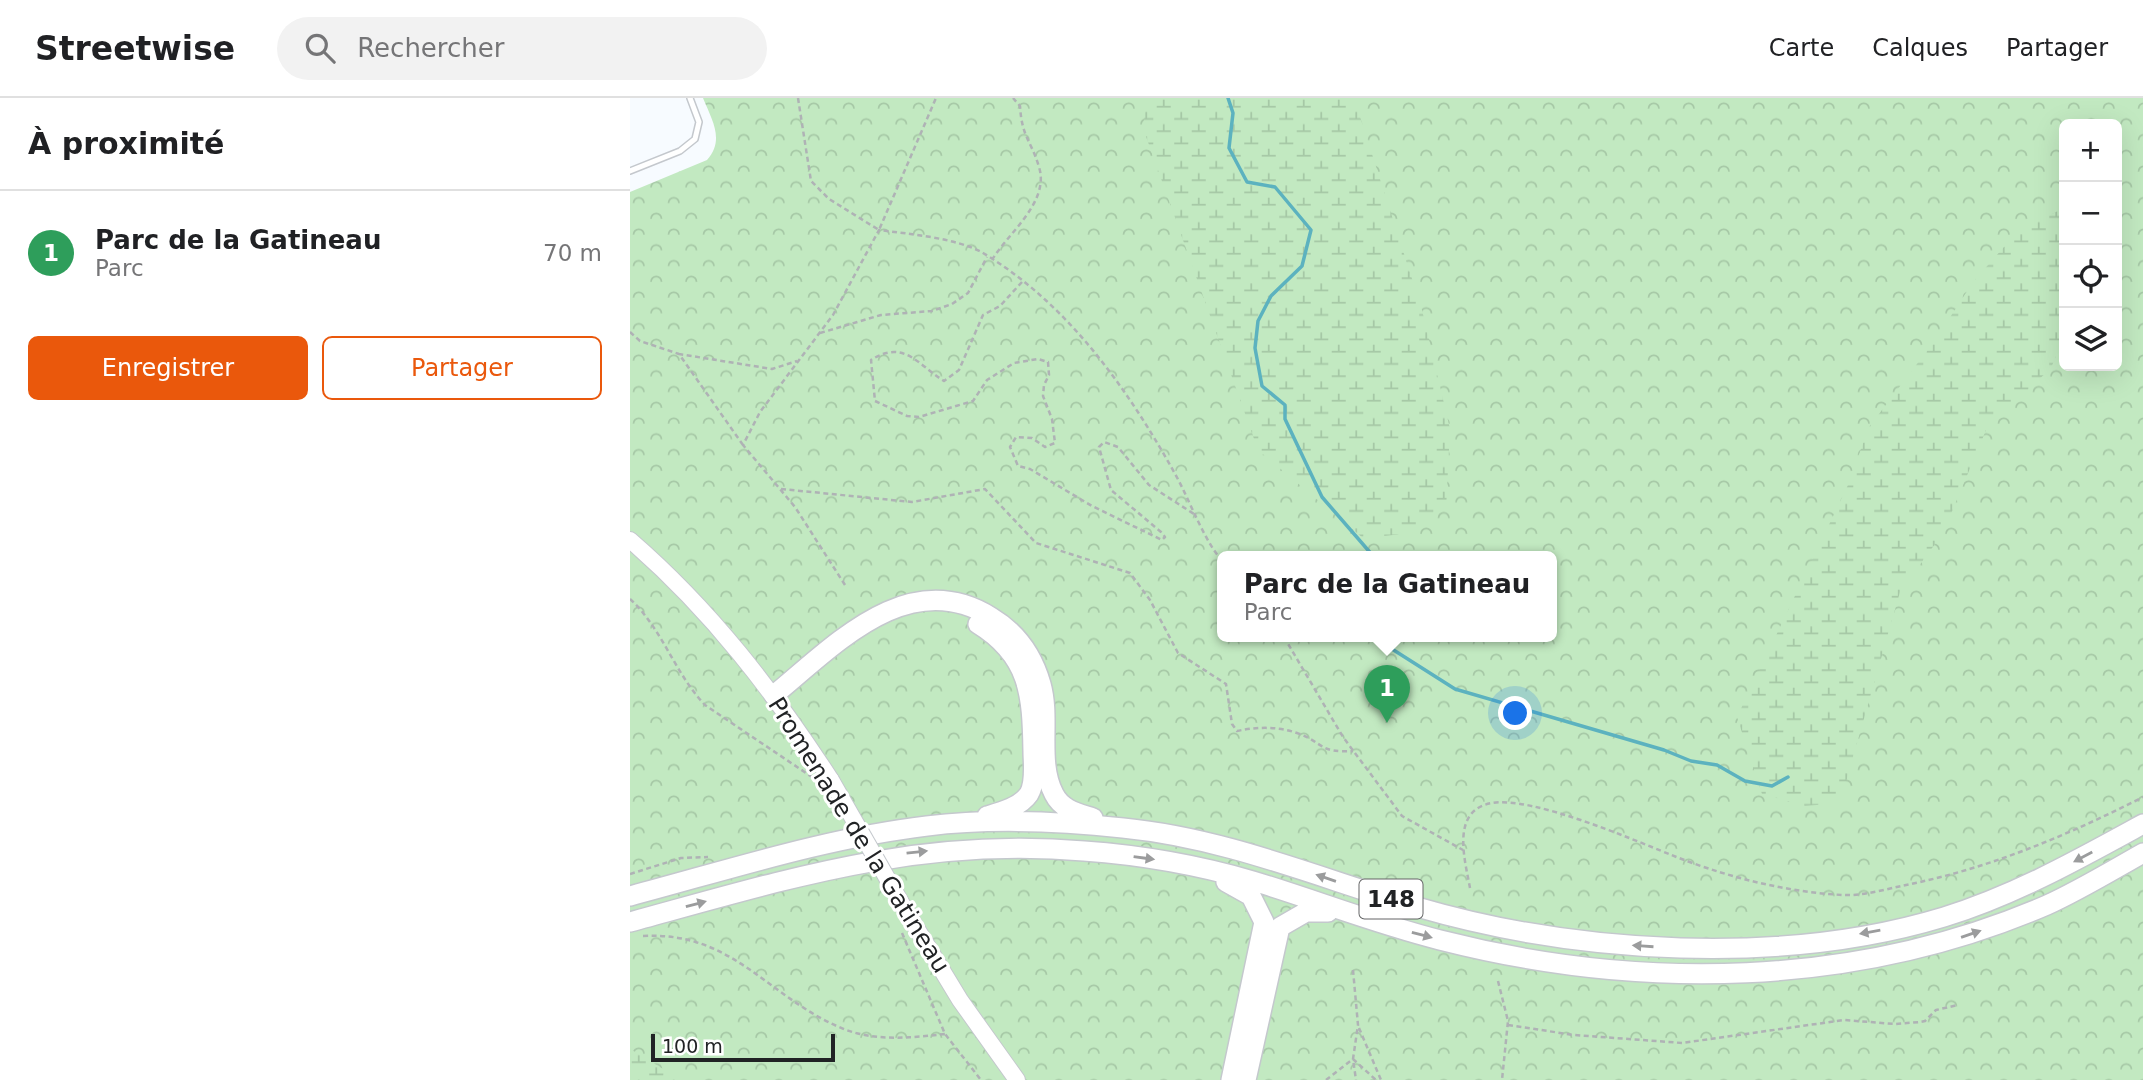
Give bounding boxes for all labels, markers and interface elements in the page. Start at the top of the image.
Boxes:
search box [277,17,767,80]
text: Streetwise [35,29,235,68]
icon: search [301,29,339,67]
text: Rechercher [357,33,504,63]
text: Carte [1769,34,1834,62]
text: Calques [1872,34,1968,62]
text: Partager [2006,34,2108,62]
map controls [2059,119,2122,371]
button: + [2059,119,2122,182]
text: À proximité [28,126,224,161]
button: − [2059,182,2122,245]
text: Parc de la Gatineau [95,225,381,255]
text: 1 [43,240,59,266]
text: 70 m [543,240,602,266]
button: locate [2059,245,2122,308]
text: Parc [95,255,144,281]
button: layers [2059,308,2122,371]
button: Enregistrer [28,336,308,400]
button: Partager [322,336,602,400]
popup [1217,551,1557,642]
text: Parc de la Gatineau [1244,569,1530,599]
text: Parc [1244,599,1292,625]
pin: 1 [1364,665,1410,723]
street label: Promenade de la Gatineau [762,692,956,978]
your location [1498,696,1532,730]
one-way arrow [906,847,928,858]
one-way arrow [2073,851,2093,863]
one-way arrow [1133,852,1155,863]
one-way arrow [1316,872,1337,883]
road number: 148 [1360,880,1422,918]
one-way arrow [685,898,707,909]
one-way arrow [1859,927,1881,938]
one-way arrow [1960,928,1981,939]
one-way arrow [1412,931,1433,941]
one-way arrow [1632,940,1654,951]
scale bar [651,1031,835,1063]
text: 100 m [662,1035,723,1057]

